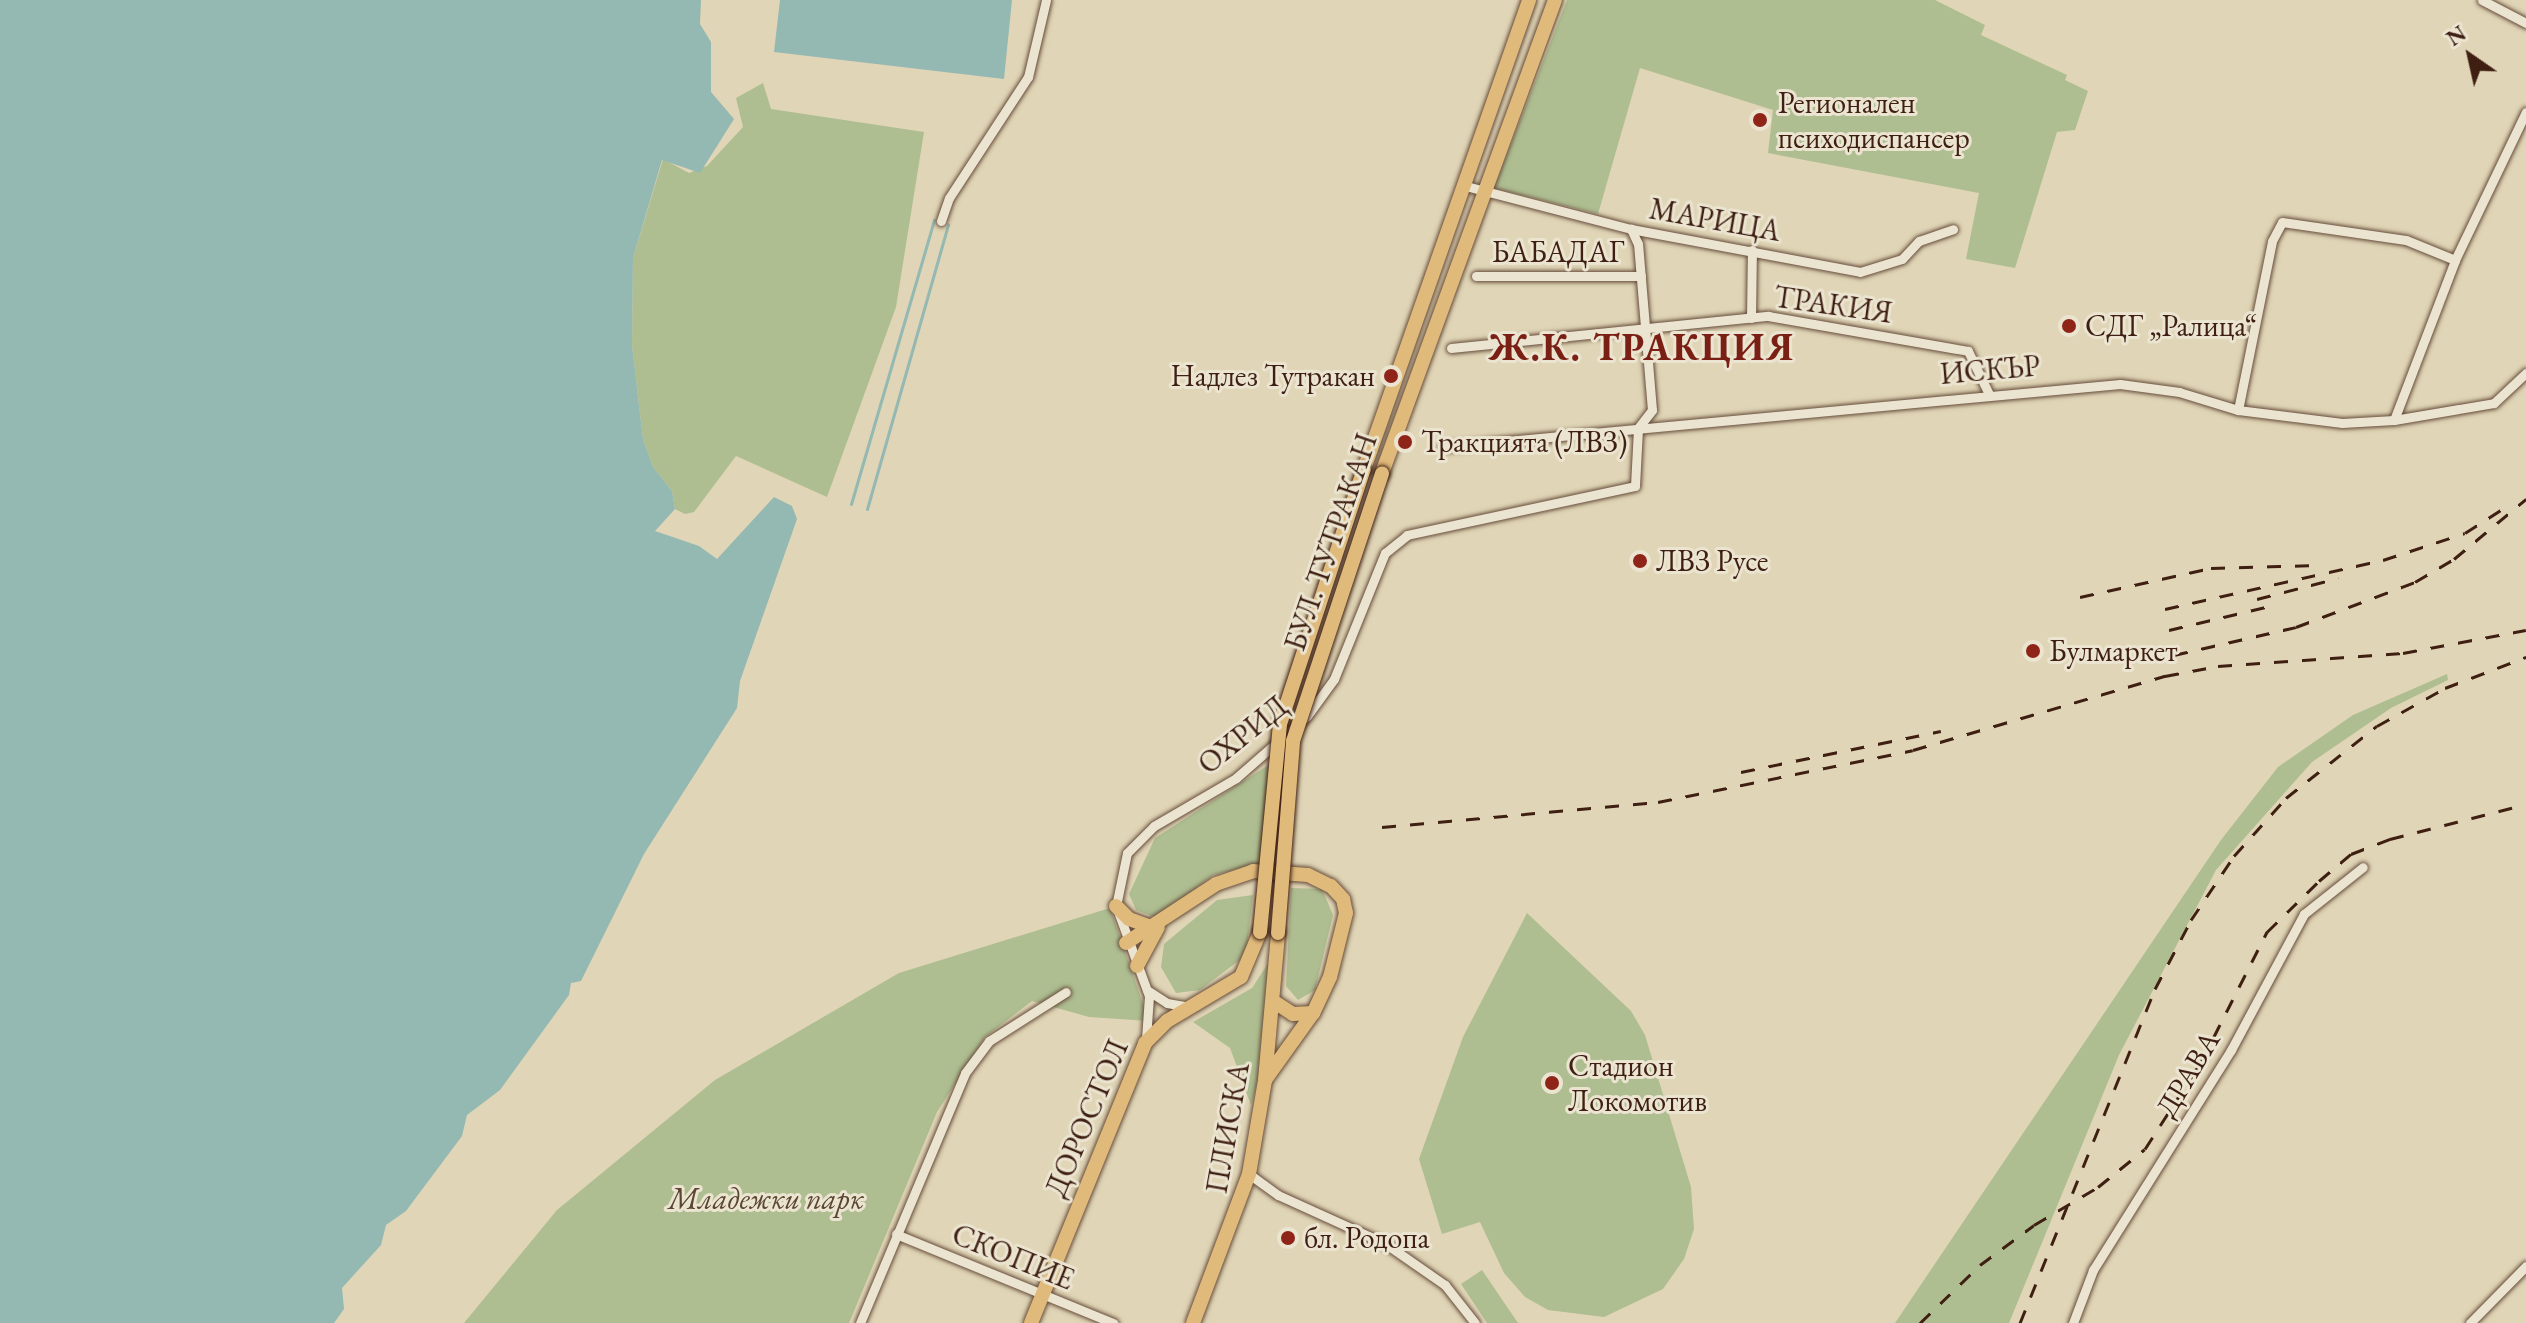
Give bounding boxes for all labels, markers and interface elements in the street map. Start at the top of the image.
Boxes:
north arrow [2430,16,2510,96]
text: N [2441,19,2472,53]
place label: Регионален психодиспансер [1778,85,1970,156]
marker: Регионален психодиспансер [1749,109,1771,131]
street label: МАРИЦА [1647,191,1783,249]
street label: БАБАДАГ [1492,234,1624,270]
street label: ТРАКИЯ [1772,279,1894,331]
place label: СДГ „Ралица“ [2085,308,2257,344]
marker: СДГ „Ралица“ [2060,317,2078,335]
district label: Ж.К. ТРАКЦИЯ [1489,324,1795,370]
street label: ИСКЪР [1938,348,2042,392]
place label: Надлез Тутракан [1171,358,1375,394]
marker: Надлез Тутракан [1382,367,1400,385]
place label: Тракцията (ЛВЗ) [1421,424,1627,460]
street label: БУЛ. ТУТРАКАН [1277,429,1385,655]
marker: Тракцията (ЛВЗ) [1396,433,1414,451]
place label: ЛВЗ Русе [1656,543,1768,579]
marker: ЛВЗ Русе [1631,552,1649,570]
place label: Булмаркет [2049,633,2177,669]
marker: Булмаркет [2024,642,2042,660]
street label: ОХРИД [1191,688,1295,782]
street label: ДРАВА [2148,1024,2228,1124]
street label: ДОРОСТОЛ [1038,1034,1136,1202]
place label: Стадион Локомотив [1568,1048,1707,1118]
street label: ПЛИСКА [1199,1060,1257,1196]
marker: Стадион Локомотив [1543,1074,1561,1092]
park label: Младежки парк [668,1181,864,1217]
street label: СКОПИЕ [947,1216,1079,1298]
place label: бл. Родопа [1304,1220,1429,1256]
marker: бл. Родопа [1279,1229,1297,1247]

